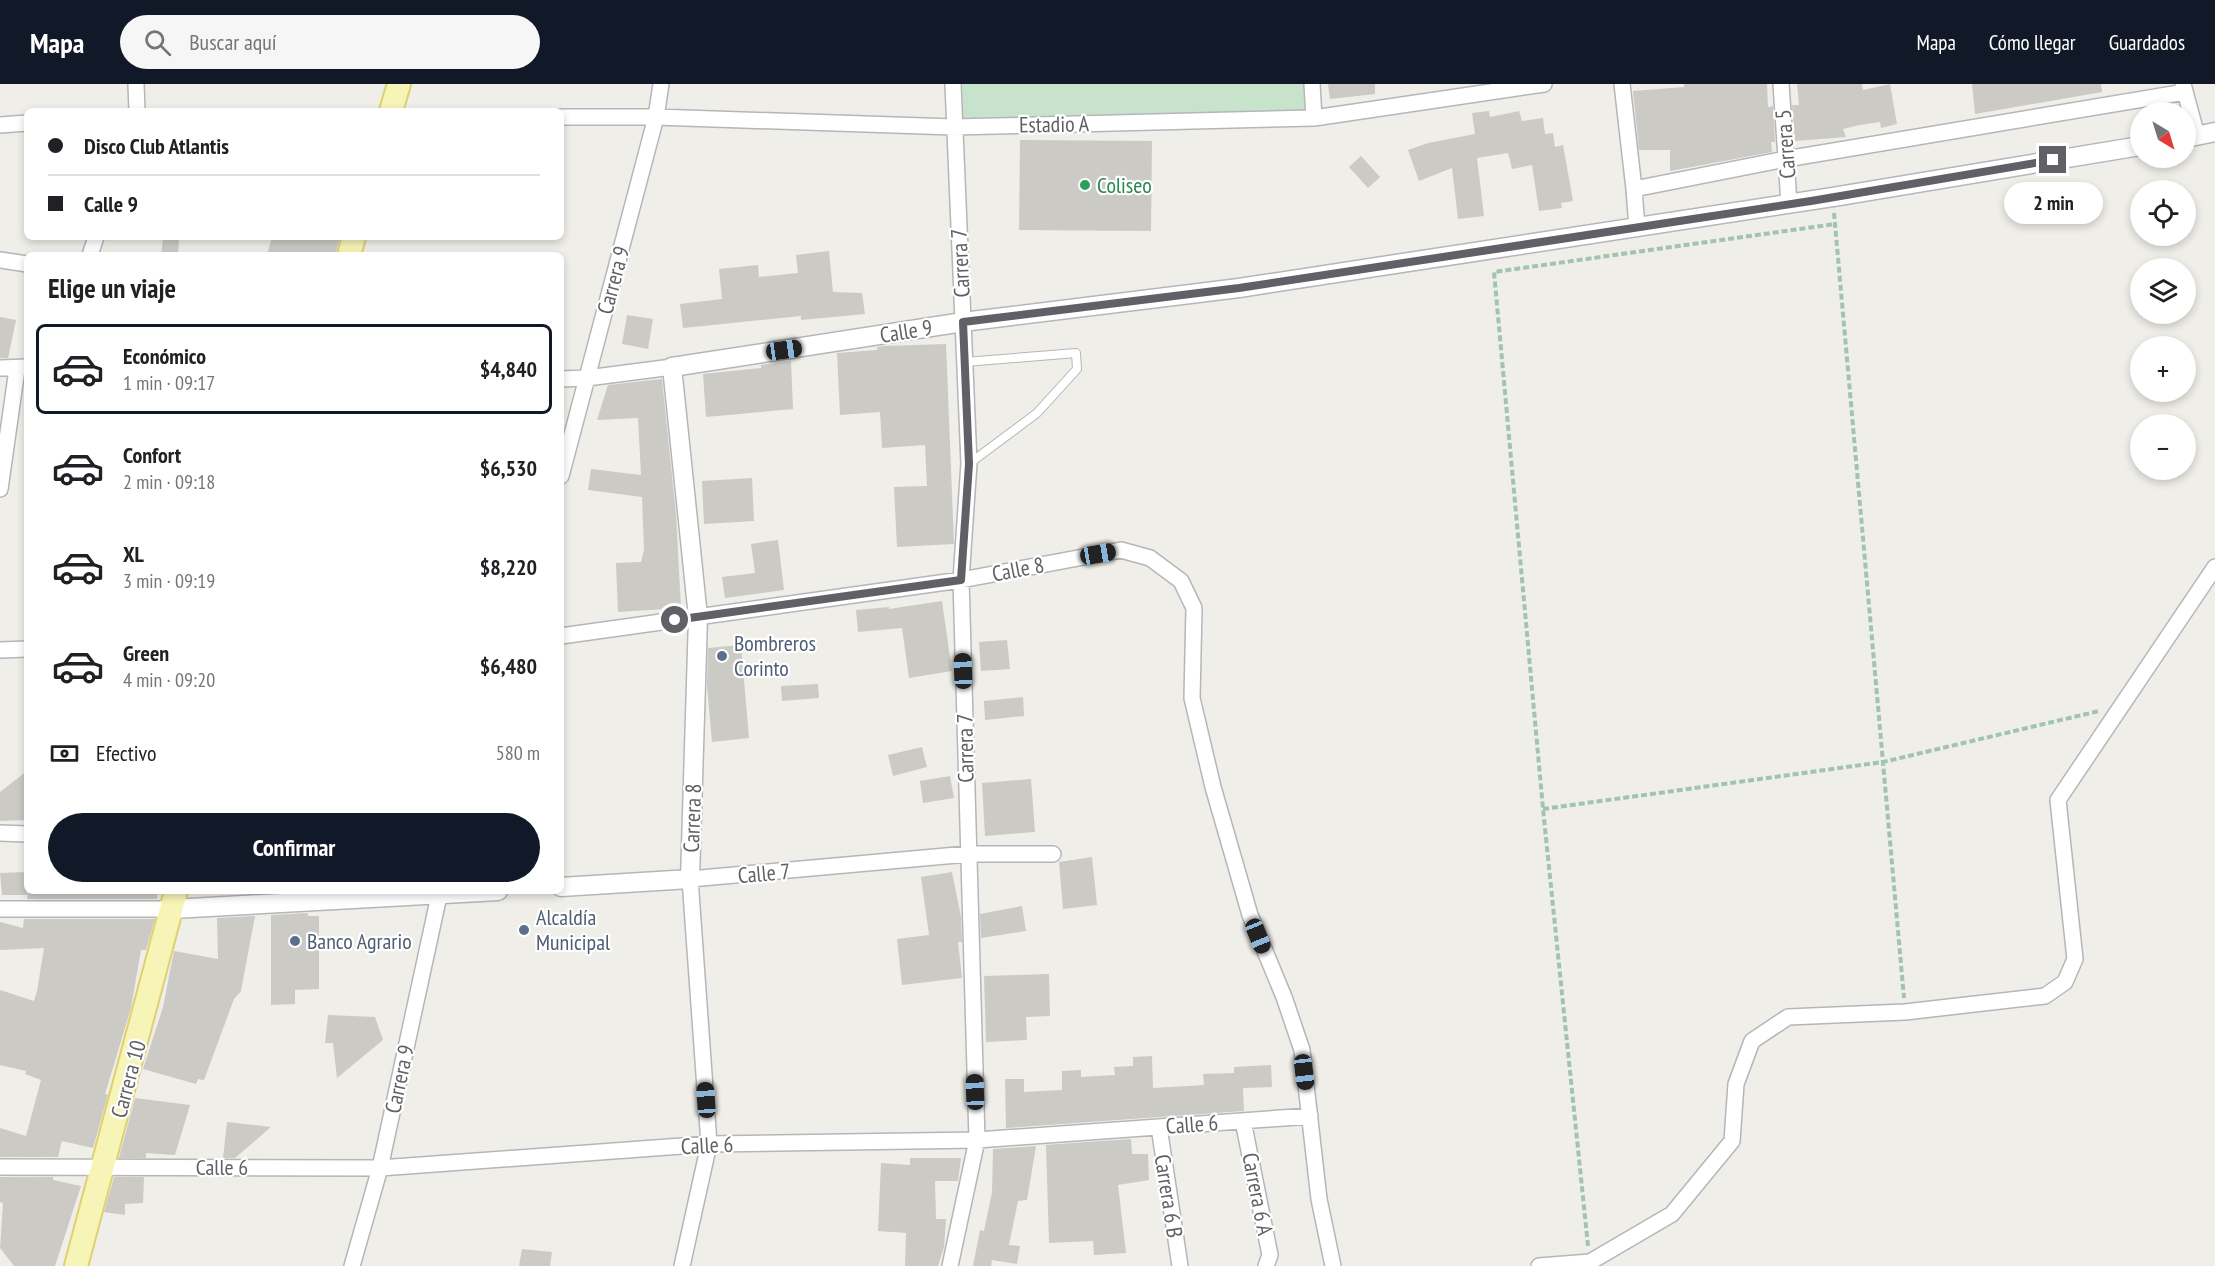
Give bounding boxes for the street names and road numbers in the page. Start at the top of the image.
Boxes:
street label: Estadio A [1019,109,1090,139]
street label: Carrera 5 [1769,109,1801,179]
street label: Carrera 7 [944,228,976,298]
street label: Carrera 9 [591,243,635,317]
street label: Calle 9 [878,313,934,349]
street label: Calle 8 [990,550,1046,588]
street label: Carrera 7 [950,713,980,783]
street label: Carrera 8 [677,783,707,853]
street label: Calle 7 [737,857,791,889]
street label: Carrera 10 [104,1037,152,1121]
street label: Carrera 9 [378,1042,420,1116]
street label: Calle 6 [1165,1108,1219,1140]
street label: Calle 6 [680,1130,734,1160]
street label: Carrera 6 A [1236,1150,1280,1238]
street label: Carrera 6 B [1149,1152,1189,1240]
street label: Calle 6 [196,1153,248,1181]

